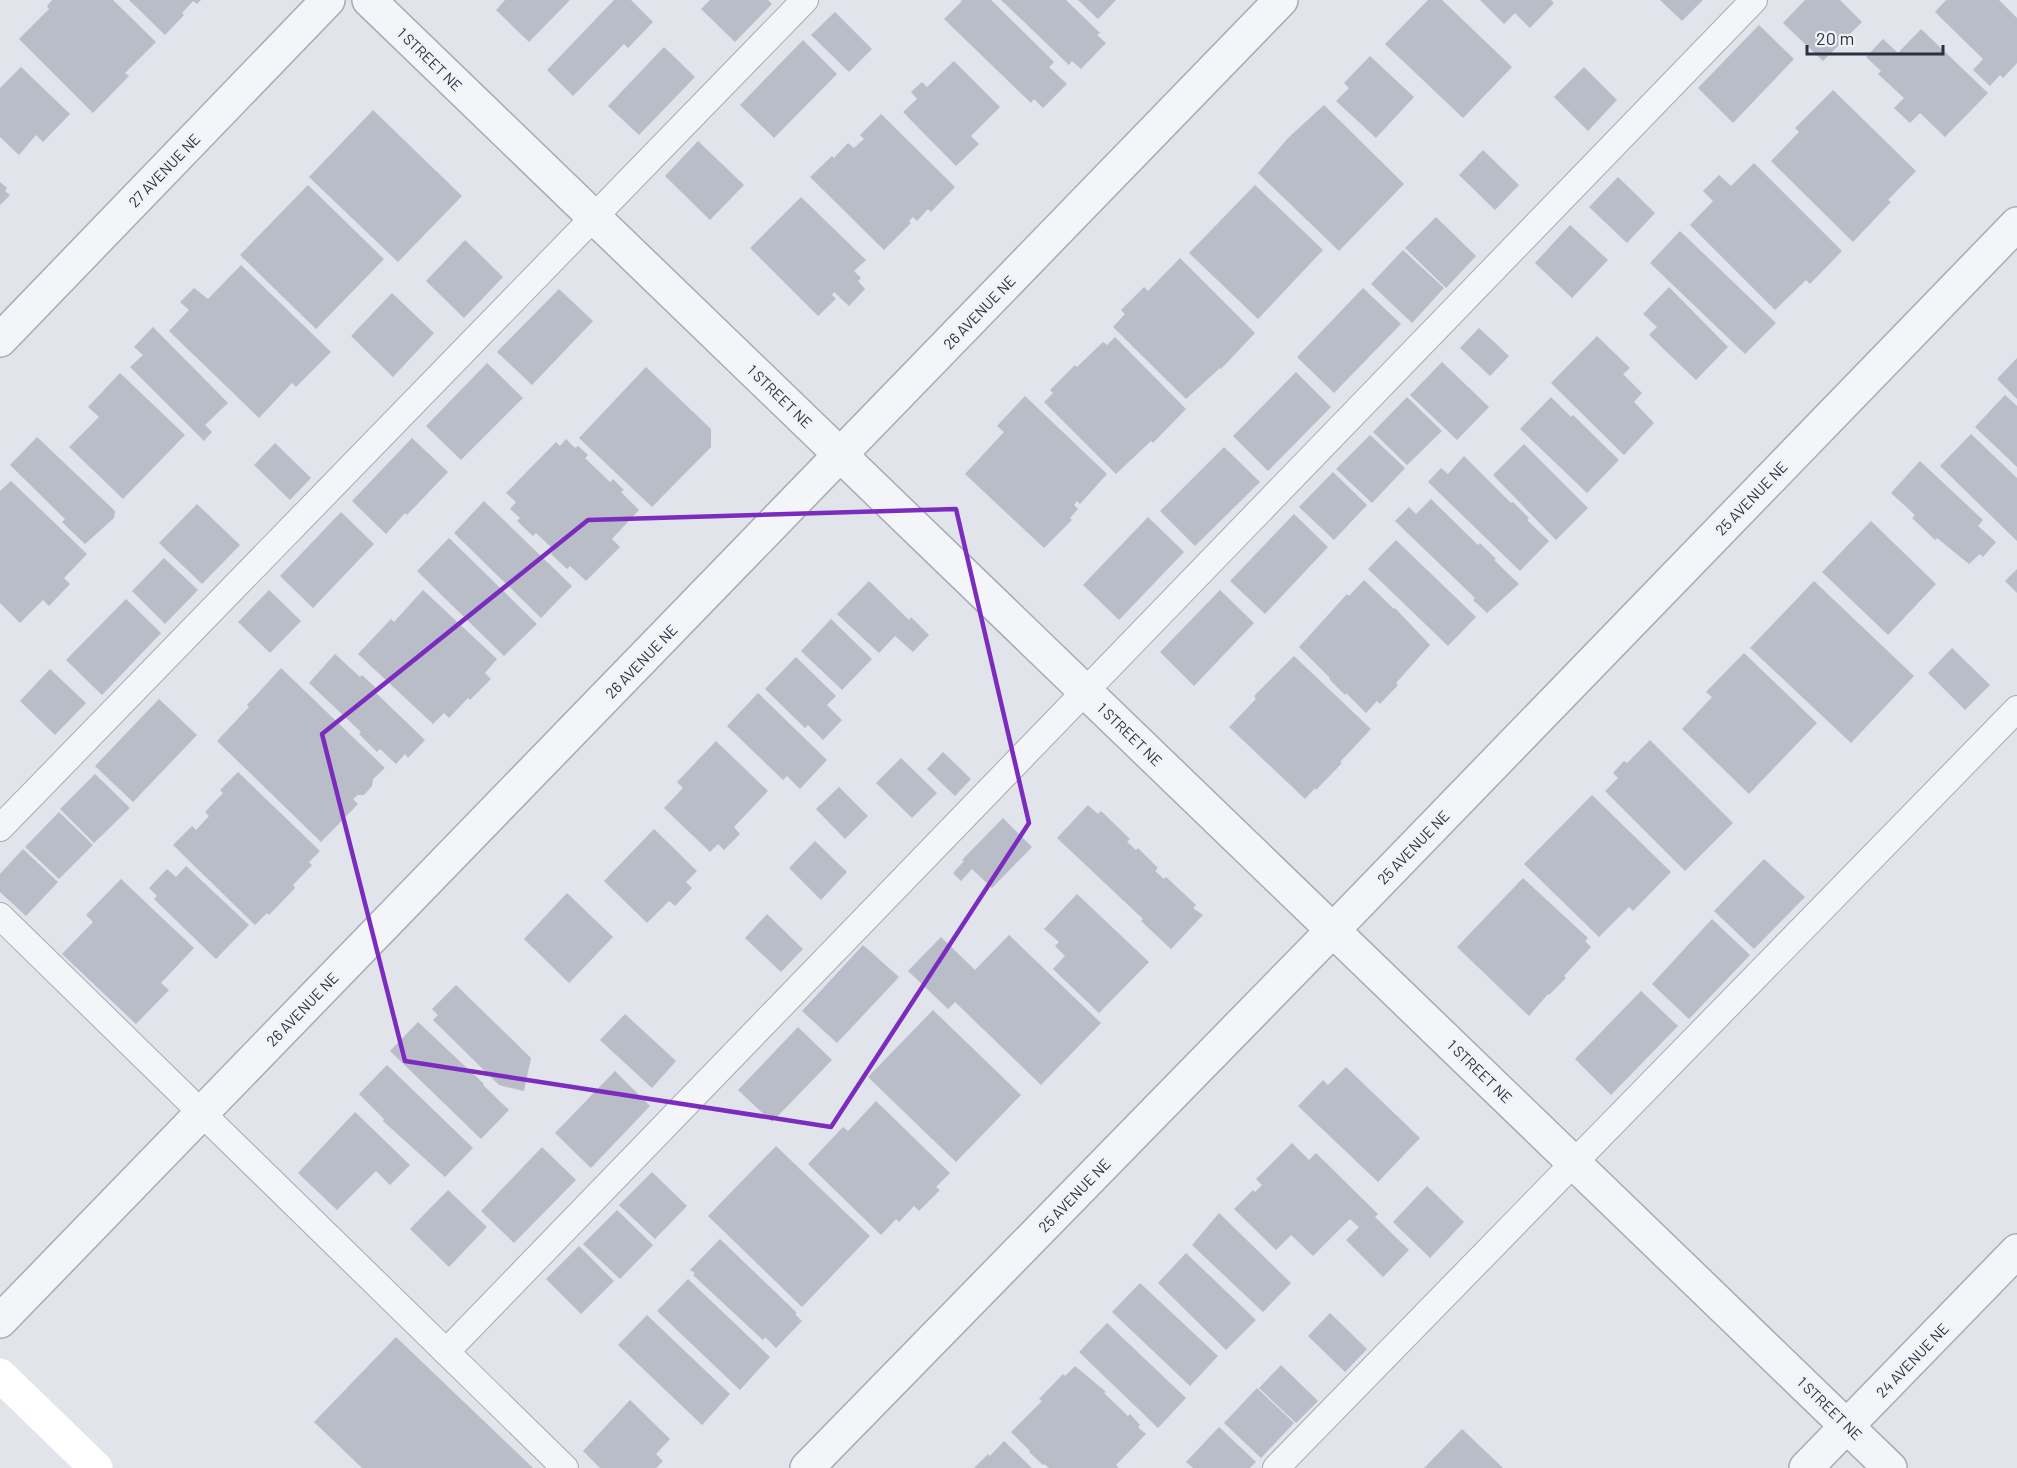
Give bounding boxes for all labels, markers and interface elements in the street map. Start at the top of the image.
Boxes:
scale bar [1807,18,1944,56]
street label: 1 STREET NE [394,24,466,94]
text: 20 m [1816,27,1854,49]
street label: 27 AVENUE NE [124,130,204,210]
street label: 26 AVENUE NE [939,271,1019,353]
street label: 1 STREET NE [744,361,816,431]
street label: 25 AVENUE NE [1711,457,1791,539]
street label: 26 AVENUE NE [601,620,681,702]
street label: 1 STREET NE [1094,699,1166,769]
street label: 25 AVENUE NE [1373,806,1453,888]
street label: 26 AVENUE NE [262,968,342,1050]
street label: 1 STREET NE [1444,1036,1516,1106]
street label: 25 AVENUE NE [1034,1154,1114,1236]
street label: 24 AVENUE NE [1872,1319,1952,1401]
street label: 1 STREET NE [1794,1373,1866,1443]

